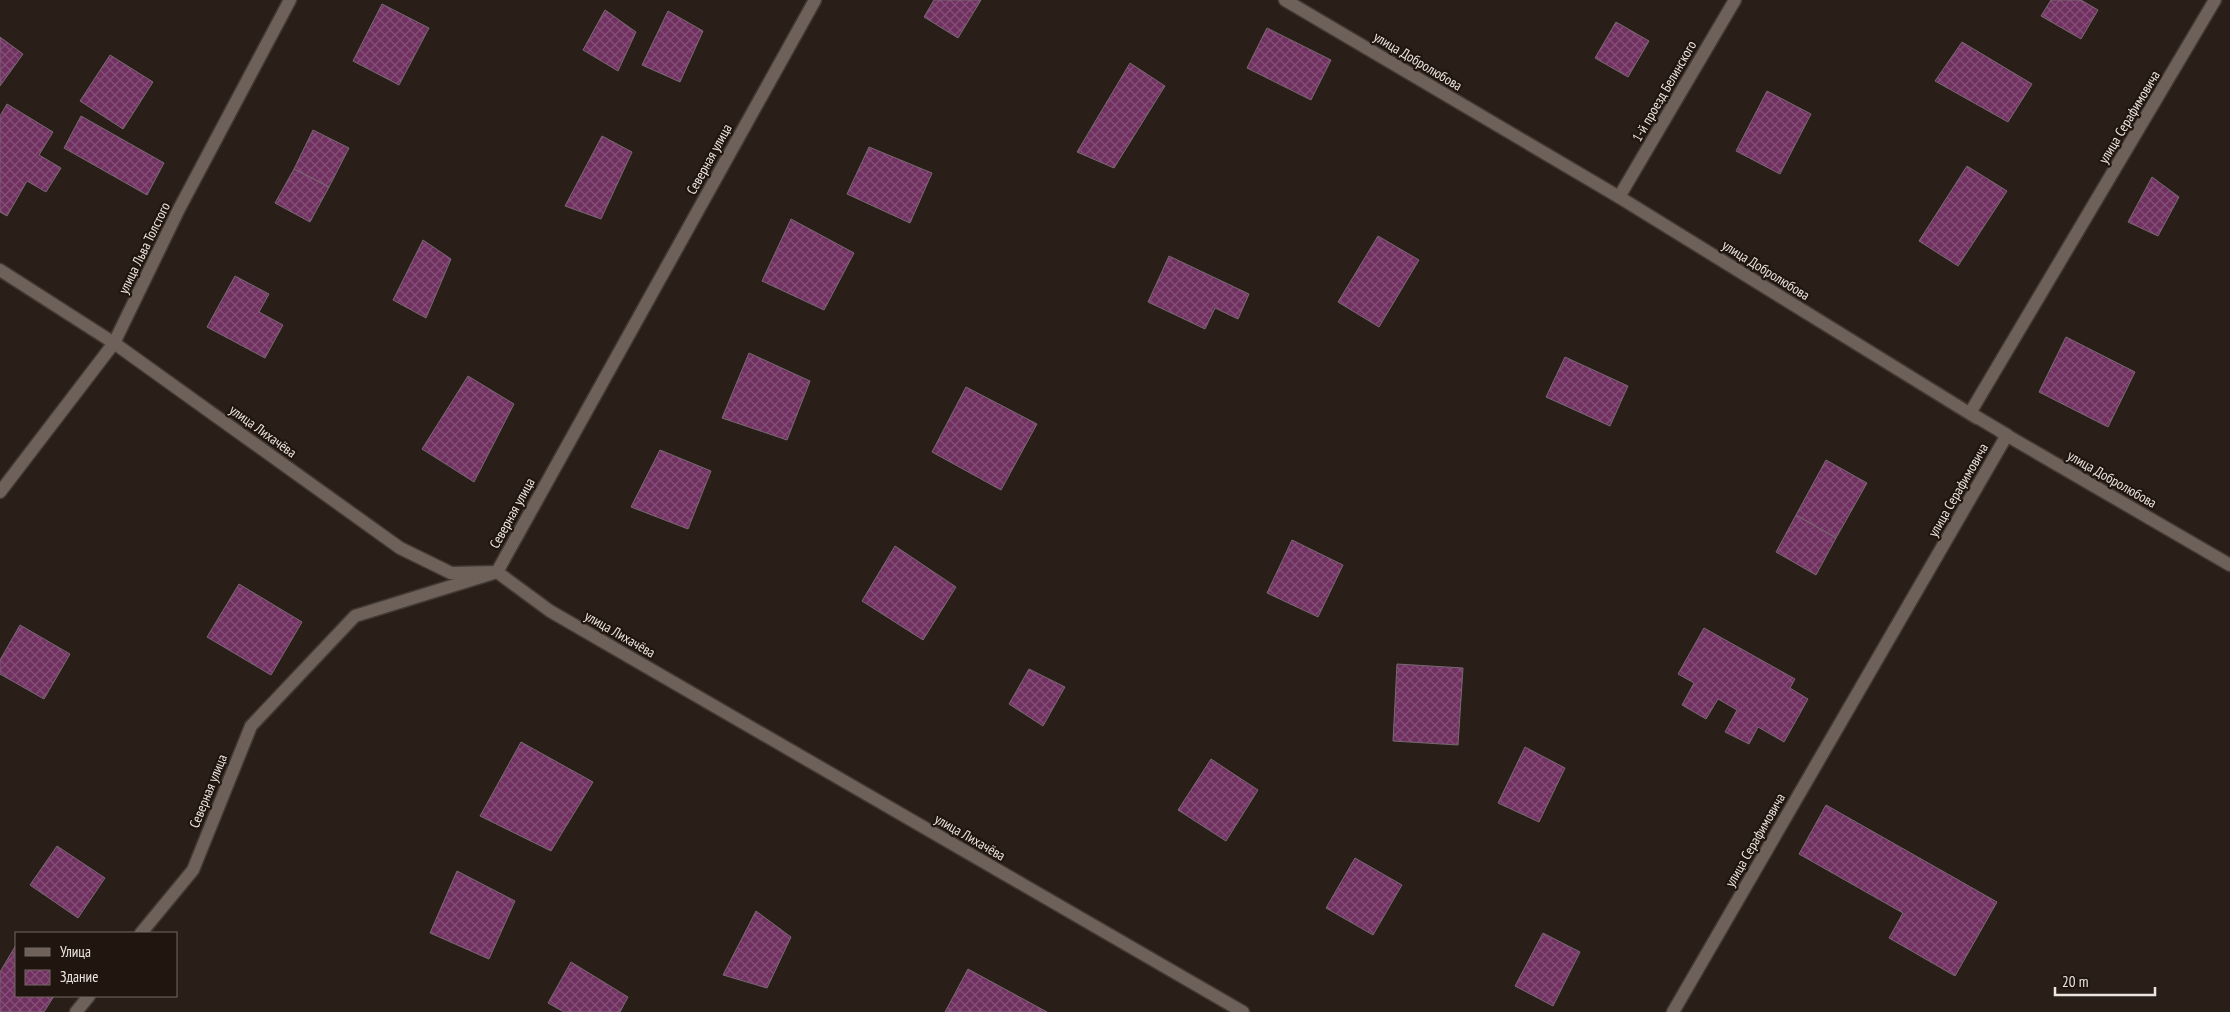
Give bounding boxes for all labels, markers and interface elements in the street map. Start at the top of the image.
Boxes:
street label: улица Добролюбова [1370,27,1466,95]
street label: 1-й проезд Белинского [1628,37,1700,145]
street label: улица Серафимовича [2094,67,2164,167]
street label: Северная улица [682,121,736,197]
street label: улица Льва Толстого [114,199,174,297]
street label: улица Добролюбова [1719,236,1813,304]
street label: улица Лихачёва [226,401,300,461]
street label: улица Серафимовича [1924,440,1992,540]
street label: улица Добролюбова [2064,446,2160,512]
street label: Северная улица [485,475,539,551]
street label: улица Лихачёва [581,607,659,661]
street label: Северная улица [185,751,231,831]
street label: улица Серафимовича [1721,790,1789,890]
street label: улица Лихачёва [931,810,1009,864]
legend [15,932,178,997]
text: Улица [60,942,91,961]
scale bar [2055,964,2155,996]
text: Здание [60,967,98,986]
text: 20 m [2062,972,2088,991]

